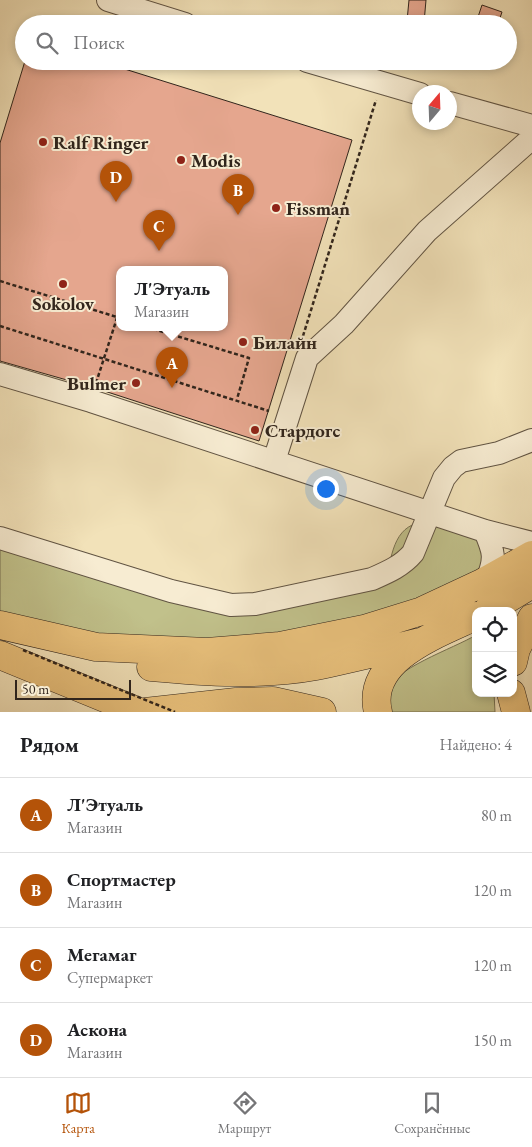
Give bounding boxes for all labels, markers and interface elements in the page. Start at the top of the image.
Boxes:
search box [15,15,517,70]
icon: search [33,29,61,57]
text: Поиск [73,30,125,55]
north arrow [412,85,457,130]
place label: Ralf Ringer [53,130,149,155]
marker: Ralf Ringer [37,136,49,148]
place label: Modis [191,148,241,173]
marker: Modis [175,154,187,166]
pin: D [100,161,132,202]
pin: B [222,174,254,215]
place label: Fissman [286,196,350,221]
marker: Fissman [270,202,282,214]
pin: C [143,210,175,251]
popup [116,266,228,331]
text: Л'Этуаль [134,276,210,301]
marker: Sokolov [57,278,69,290]
place label: Sokolov [32,291,95,316]
text: Магазин [134,301,189,322]
place label: Билайн [253,330,317,355]
marker: Билайн [237,336,249,348]
pin: A [156,347,188,388]
place label: Bulmer [67,371,126,396]
marker: Bulmer [130,377,142,389]
place label: Стардогс [265,418,340,443]
marker: Стардогс [249,424,261,436]
your location [313,476,339,502]
map controls [472,607,517,697]
button: locate [472,607,517,652]
button: layers [472,652,517,697]
scale bar [15,677,131,700]
text: 50 m [22,680,49,698]
text: Рядом [20,731,79,758]
text: Найдено: 4 [440,734,512,755]
text: Л'Этуаль [67,792,143,817]
text: A [30,805,42,826]
text: 80 m [481,805,512,826]
text: Магазин [67,817,122,838]
text: Спортмастер [67,867,176,892]
text: B [31,880,41,901]
text: 120 m [473,880,512,901]
text: Магазин [67,892,122,913]
text: Мегамаг [67,942,137,967]
text: C [30,955,42,976]
text: 120 m [473,955,512,976]
text: Супермаркет [67,967,153,988]
text: Аскона [67,1017,127,1042]
text: D [30,1030,42,1051]
text: 150 m [473,1030,512,1051]
text: Магазин [67,1042,122,1063]
tab: Карта [61,1089,95,1137]
tab: Маршрут [218,1089,271,1137]
tab: Сохранённые [394,1089,471,1137]

